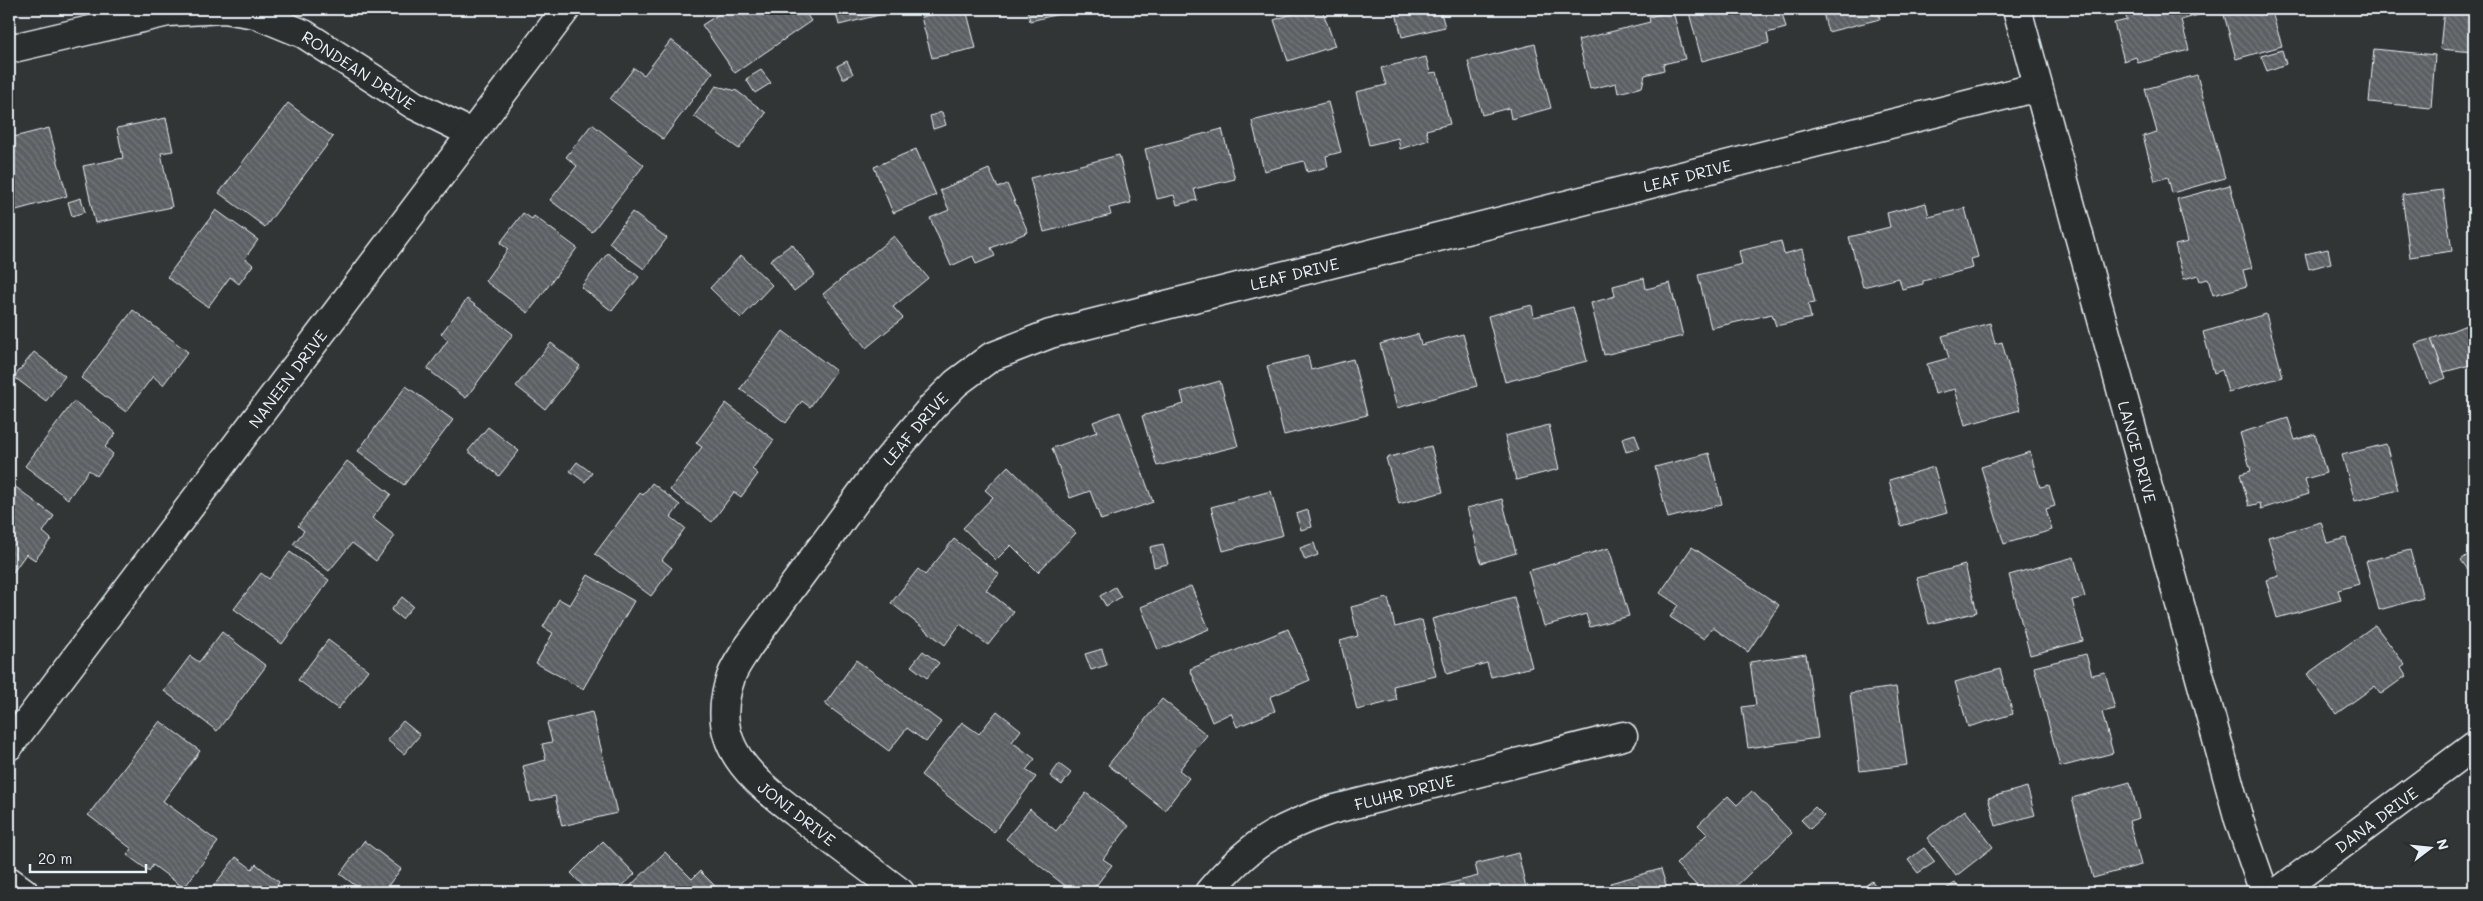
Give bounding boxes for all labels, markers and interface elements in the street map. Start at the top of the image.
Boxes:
street label: RONDEAN DRIVE [298,25,420,114]
street label: LEAF DRIVE [1641,154,1734,196]
street label: LEAF DRIVE [1248,252,1341,294]
street label: NANEEN DRIVE [243,325,331,432]
street label: LEAF DRIVE [877,387,952,469]
street label: LANCE DRIVE [2114,398,2162,505]
street label: FLUHR DRIVE [1352,769,1457,814]
street label: JONI DRIVE [754,776,840,850]
street label: DANA DRIVE [2330,781,2421,857]
north arrow [2406,824,2456,874]
text: N [2432,837,2454,852]
scale bar [30,841,146,873]
text: 20 m [38,848,72,868]

